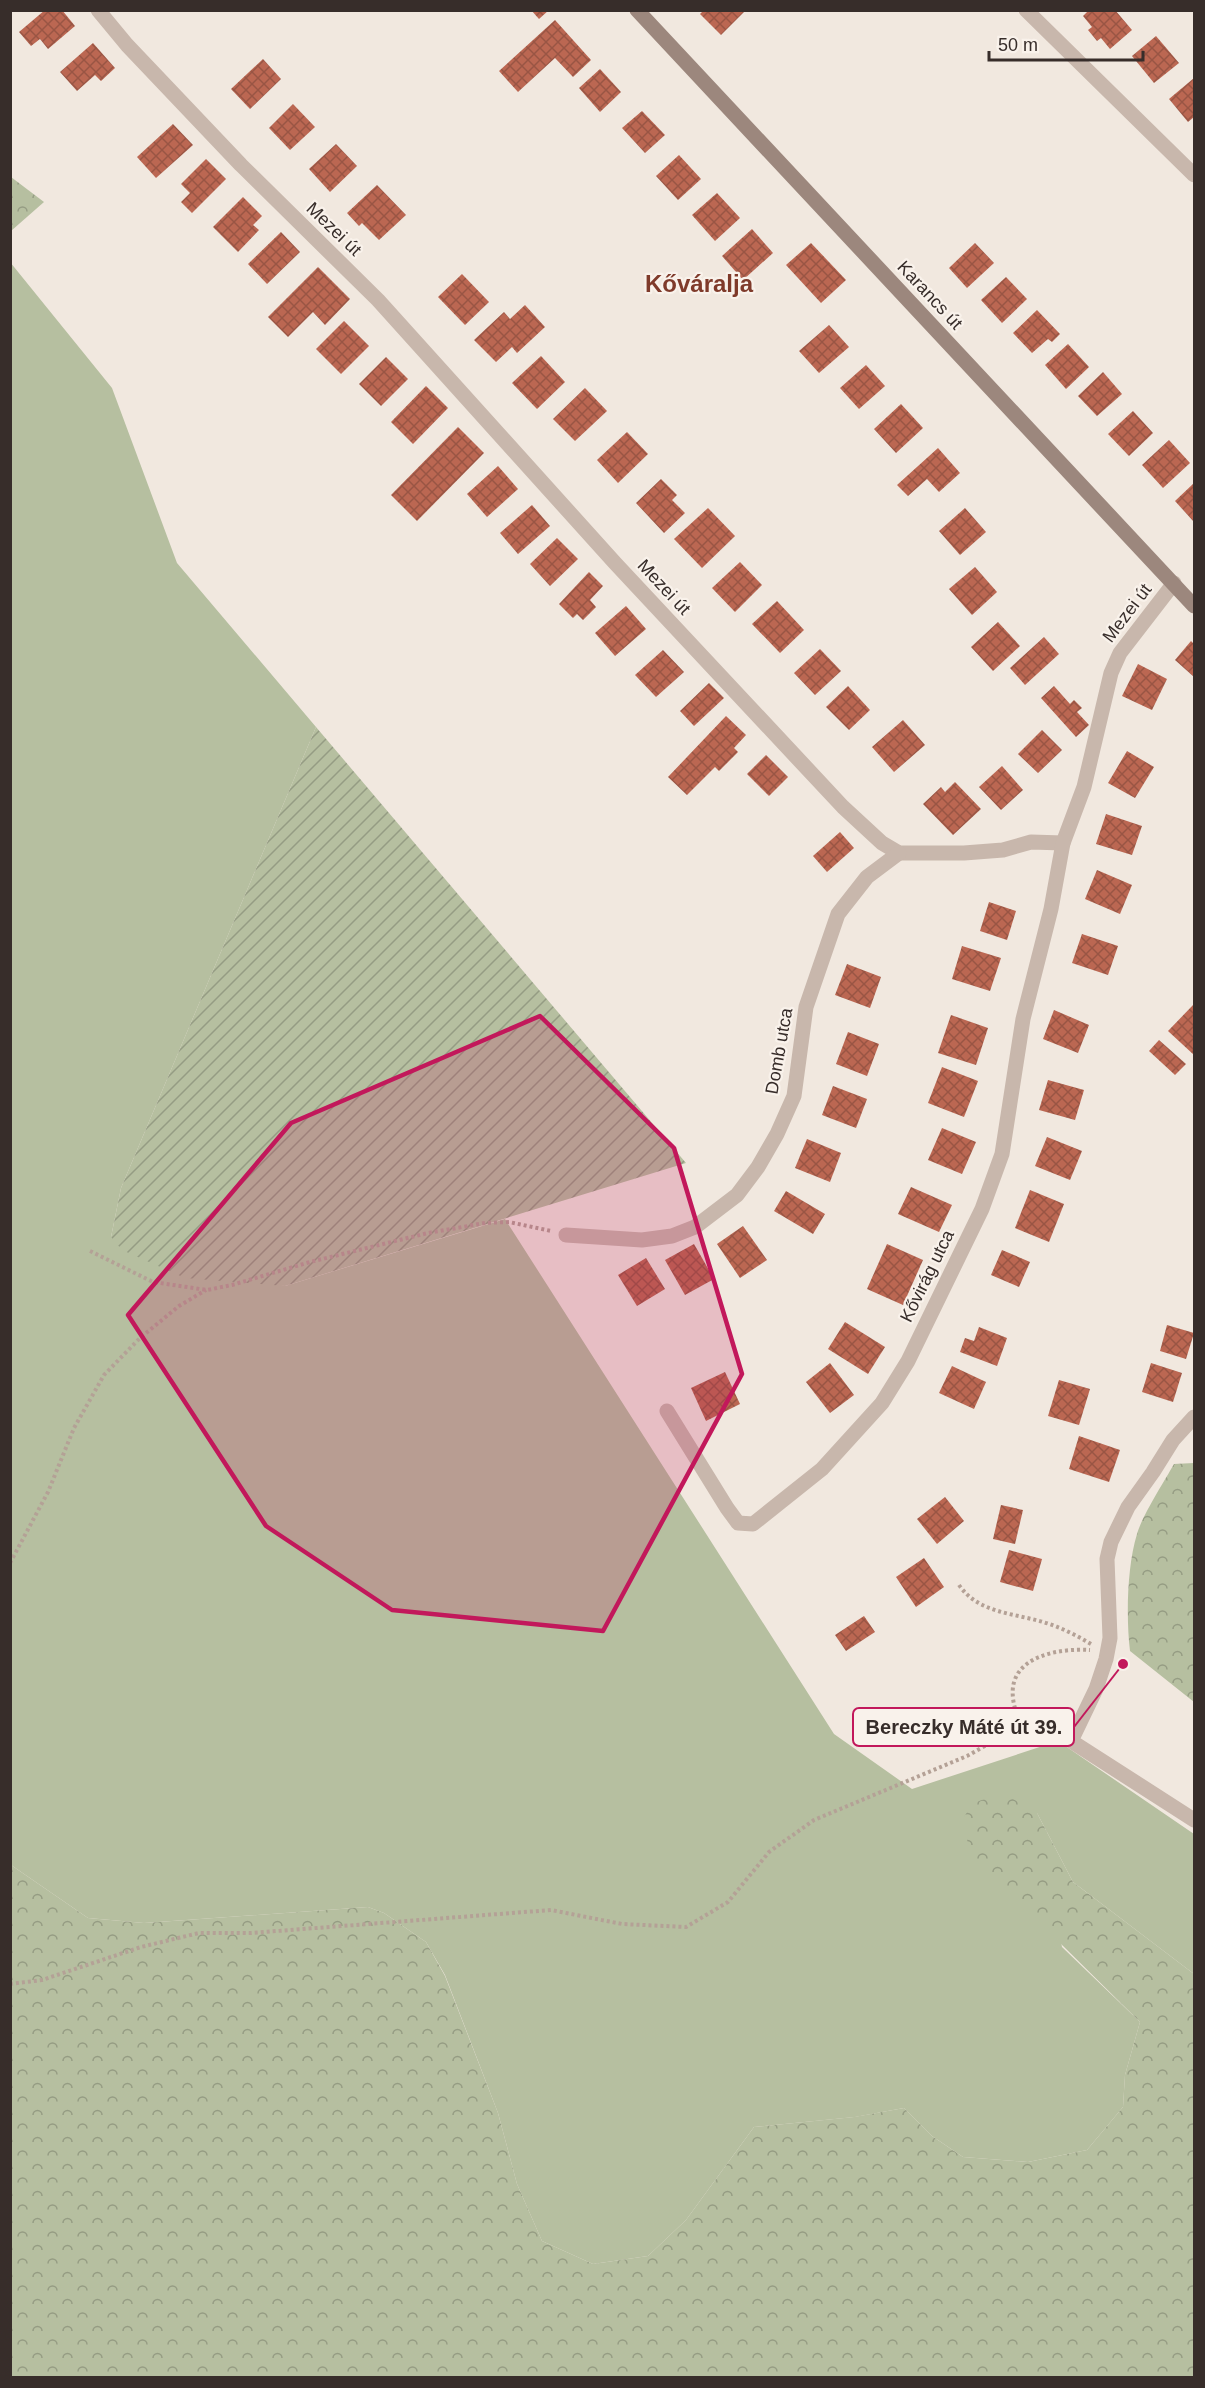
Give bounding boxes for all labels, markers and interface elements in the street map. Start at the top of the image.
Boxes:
scale bar [989,24,1144,62]
text: 50 m [998,35,1038,55]
street label: Mezei út [303,198,365,260]
street label: Karancs út [893,257,967,333]
district label: Kőváralja [645,270,754,297]
street label: Mezei út [633,555,695,619]
street label: Mezei út [1099,580,1155,646]
street label: Domb utca [762,1005,797,1096]
street label: Kővirág utca [896,1226,958,1325]
callout: Bereczky Máté út 39. [853,1708,1074,1746]
text: Bereczky Máté út 39. [866,1716,1062,1738]

